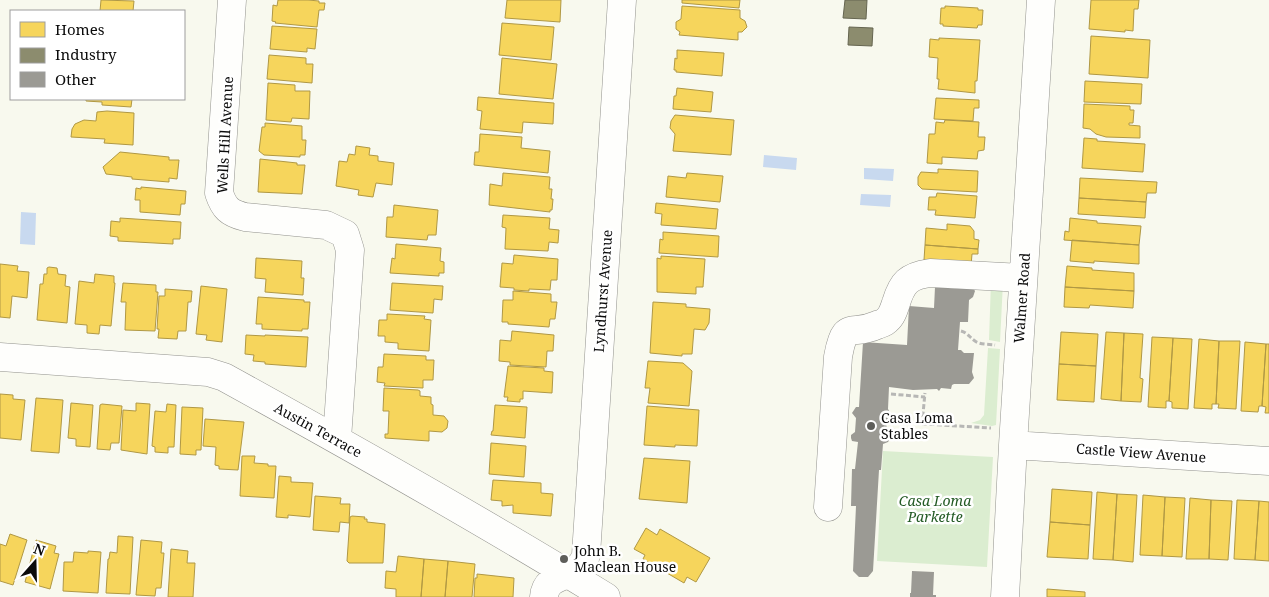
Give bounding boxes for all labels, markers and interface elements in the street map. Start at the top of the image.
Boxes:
legend [10,10,185,100]
text: Homes [55,19,105,39]
text: Industry [55,44,117,64]
text: Other [55,69,96,89]
street label: Wells Hill Avenue [212,76,237,194]
street label: Lyndhurst Avenue [589,229,616,353]
street label: Walmer Road [1009,252,1034,344]
street label: Austin Terrace [271,398,365,461]
place label: Casa Loma Stables [881,408,953,443]
marker: Casa Loma Stables [865,420,877,432]
street label: Castle View Avenue [1075,438,1207,467]
park label: Casa Loma Parkette [899,491,972,526]
north arrow [10,537,60,587]
text: N [31,538,48,560]
place label: John B. Maclean House [573,541,676,576]
marker: John B. Maclean House [558,553,570,565]

